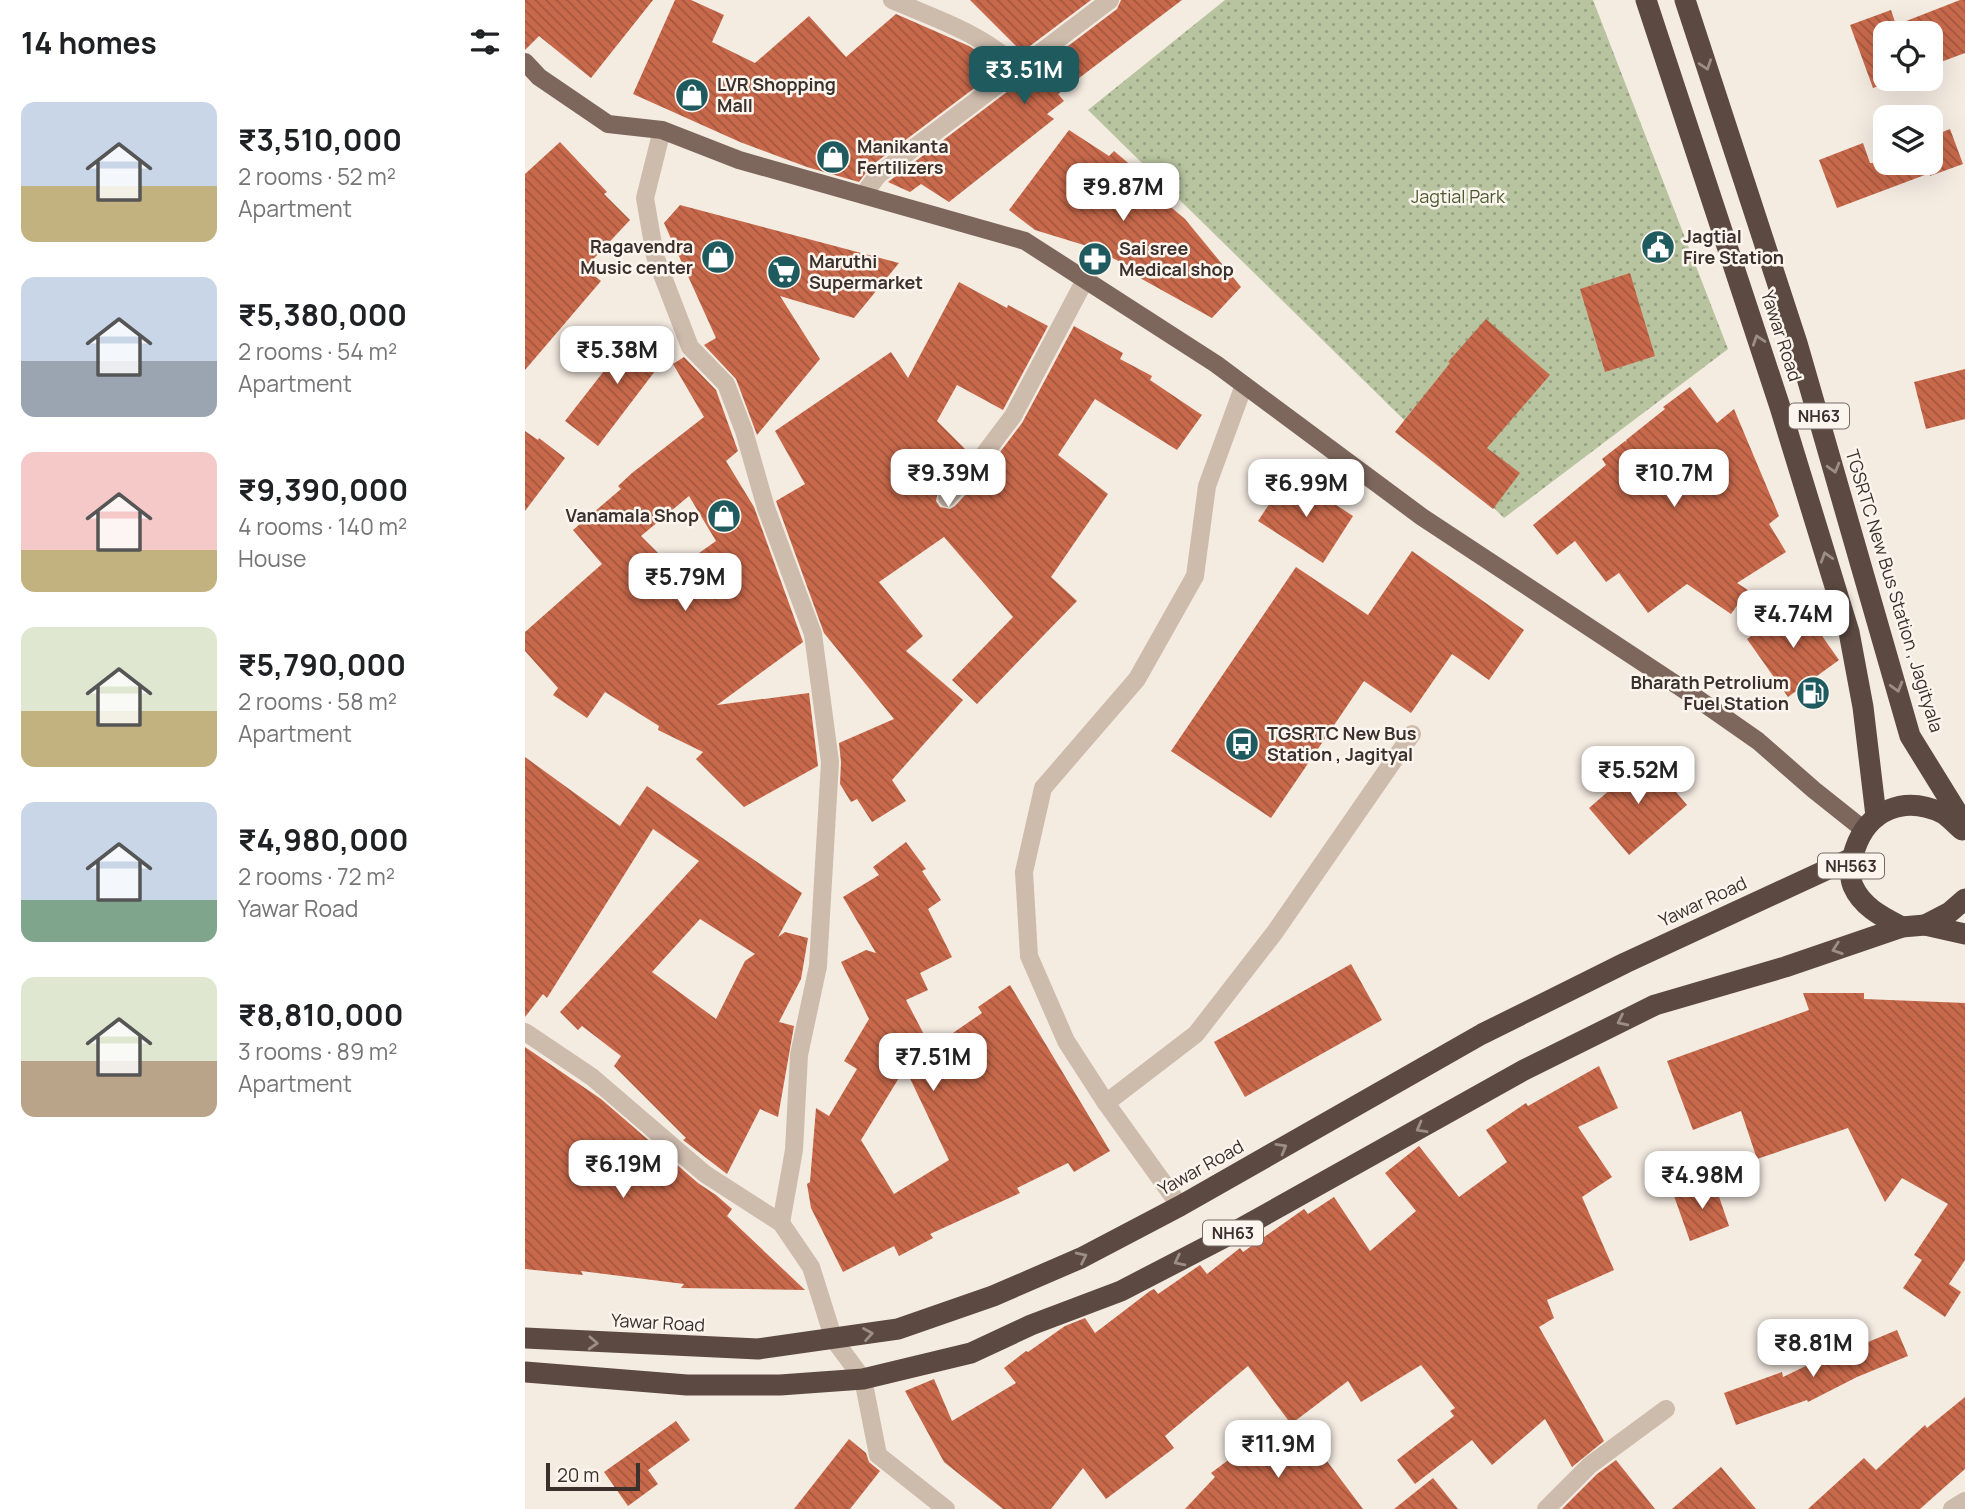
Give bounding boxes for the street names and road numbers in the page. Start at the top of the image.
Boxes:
street label: Yawar Road [1756,287,1808,384]
road number: NH63 [1789,404,1849,428]
street label: TGSRTC New Bus Station , Jagityala [1840,446,1949,735]
road number: NH563 [1818,853,1884,878]
street label: Yawar Road [1655,870,1750,932]
street label: Yawar Road [1153,1134,1248,1200]
road number: NH63 [1203,1220,1263,1246]
street label: Yawar Road [610,1308,706,1336]

